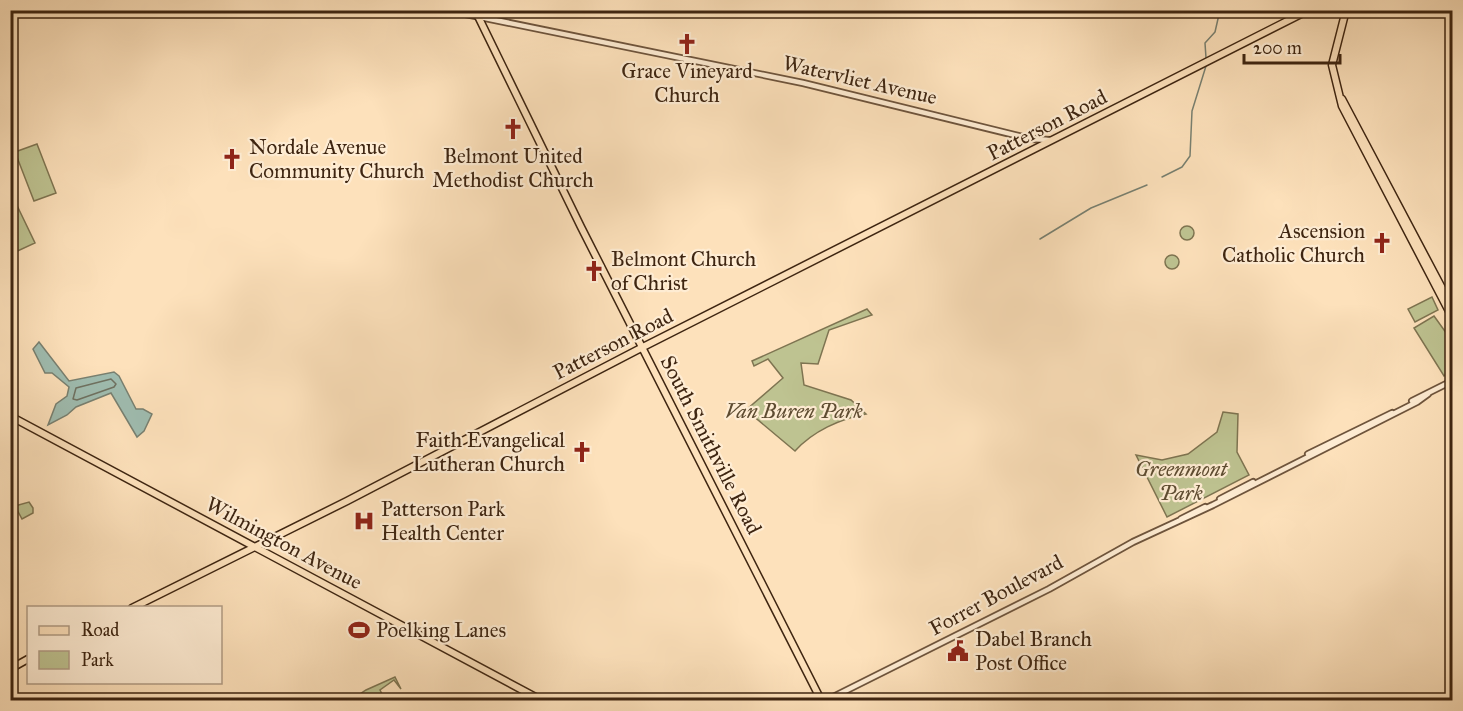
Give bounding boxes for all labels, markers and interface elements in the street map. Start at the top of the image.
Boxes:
scale bar [1244,27,1340,65]
church icon: Grace Vineyard Church [675,32,699,56]
text: 200 m [1253,37,1302,59]
street label: Watervliet Avenue [780,50,940,110]
place label: Grace Vineyard Church [621,58,753,108]
street label: Patterson Road [983,83,1112,166]
church icon: Belmont United Methodist Church [501,117,525,141]
place label: Nordale Avenue Community Church [249,134,425,184]
place label: Belmont United Methodist Church [432,143,594,193]
church icon: Nordale Avenue Community Church [220,147,244,171]
place label: Ascension Catholic Church [1222,218,1365,268]
church icon: Ascension Catholic Church [1370,231,1394,255]
place label: Belmont Church of Christ [611,246,757,296]
church icon: Belmont Church of Christ [582,259,606,283]
street label: Patterson Road [549,302,678,385]
street label: South Smithville Road [655,351,768,539]
park label: Van Buren Park [725,398,864,424]
place label: Faith Evangelical Lutheran Church [413,427,565,477]
church icon: Faith Evangelical Lutheran Church [570,440,594,464]
park label: Greenmont Park [1135,456,1229,506]
street label: Wilmington Avenue [201,491,367,595]
place label: Patterson Park Health Center [381,496,506,546]
hospital icon: Patterson Park Health Center [352,509,376,533]
street label: Forrer Boulevard [925,549,1068,641]
legend [27,606,222,684]
place label: Poelking Lanes [376,617,506,643]
sports icon: Poelking Lanes [347,618,371,642]
text: Road [81,619,119,641]
place label: Dabel Branch Post Office [975,626,1092,676]
public building icon: Dabel Branch Post Office [946,639,970,663]
text: Park [81,649,114,671]

